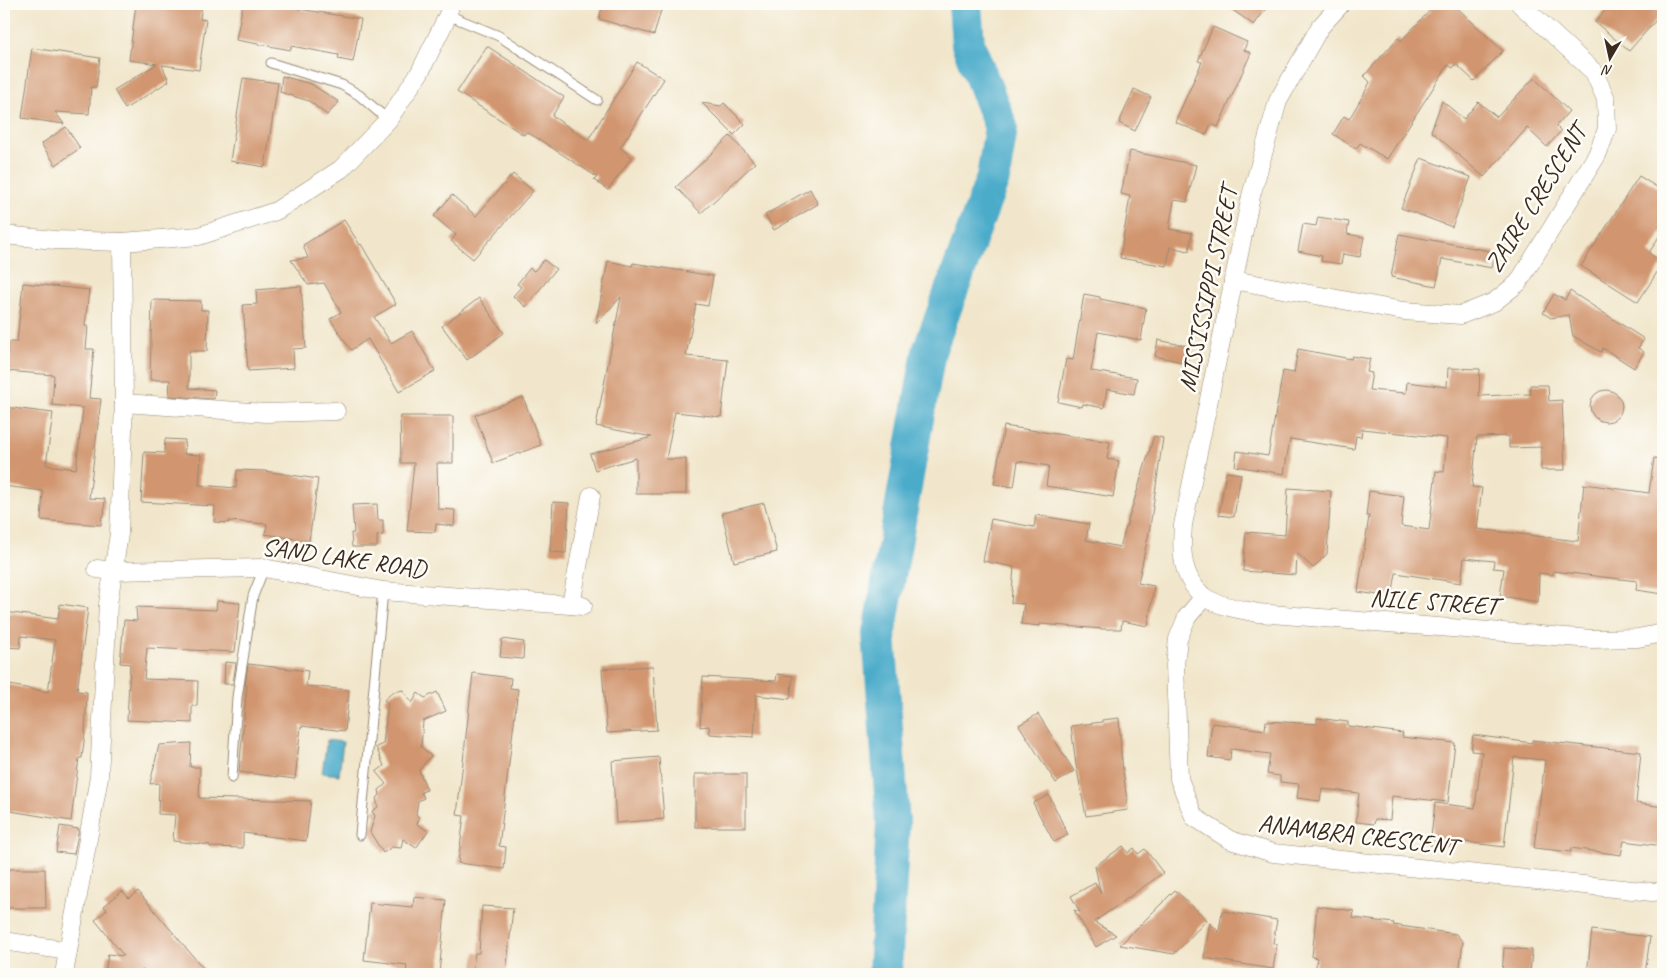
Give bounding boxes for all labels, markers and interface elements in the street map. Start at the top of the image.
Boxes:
north arrow [1584,32,1634,82]
text: N [1600,61,1614,79]
street label: ZAIRE CRESCENT [1478,113,1597,278]
street label: MISSISSIPPI STREET [1171,178,1247,394]
street label: SAND LAKE ROAD [260,531,430,586]
street label: NILE STREET [1369,582,1505,623]
street label: ANAMBRA CRESCENT [1257,807,1465,864]

